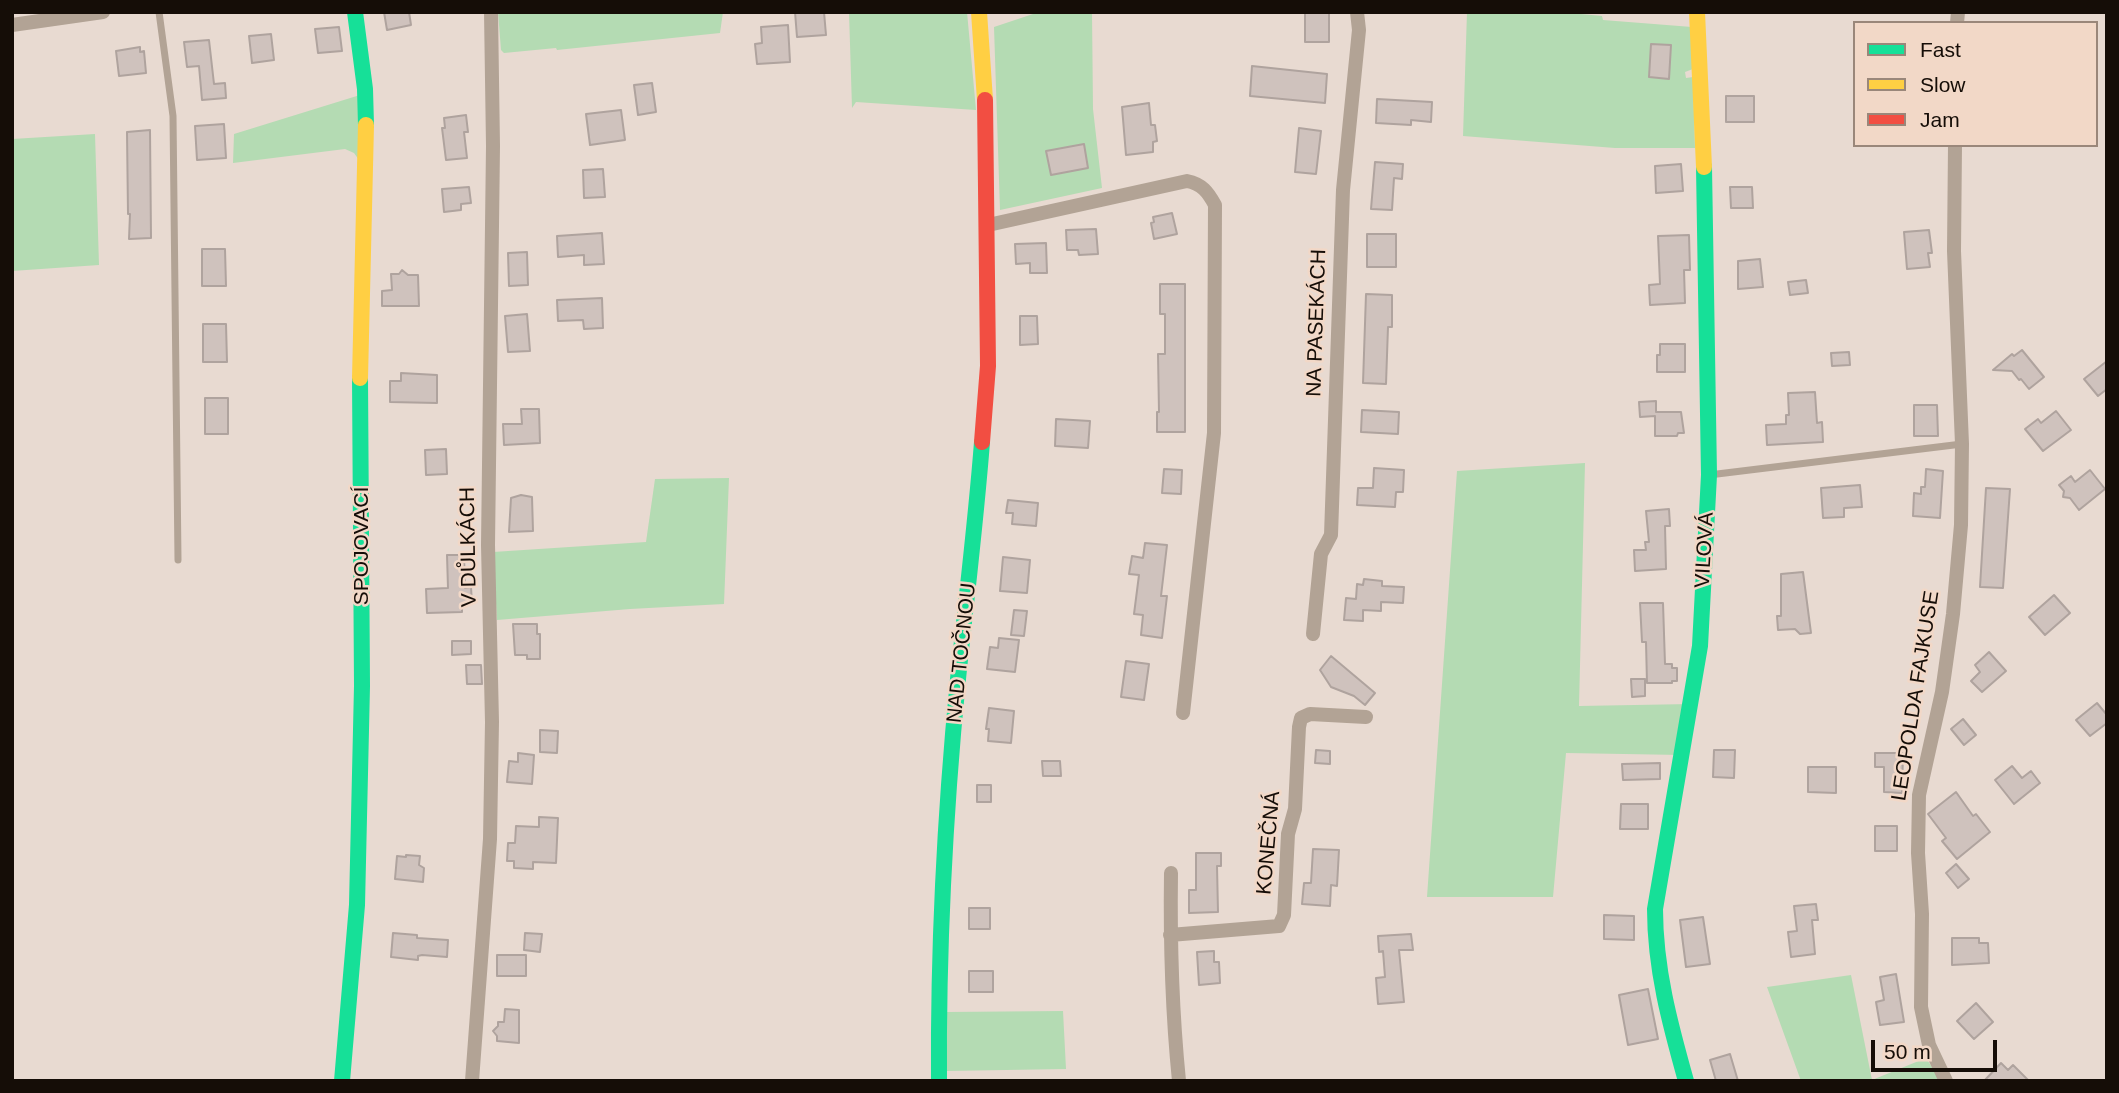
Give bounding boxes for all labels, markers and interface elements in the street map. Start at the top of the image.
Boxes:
legend [1853,21,2098,147]
text: Fast [1920,38,1961,61]
text: Slow [1920,73,1966,96]
text: Jam [1920,108,1960,131]
street label: NA PASEKÁCH [1302,249,1332,397]
street label: SPOJOVACÍ [349,487,375,605]
street label: V DŮLKÁCH [455,487,483,607]
street label: VILOVÁ [1690,511,1720,589]
street label: NAD TOČNOU [942,582,982,724]
street label: LEOPOLDA FAJKUSE [1887,589,1945,803]
street label: KONEČNÁ [1252,790,1286,896]
scale bar [1874,1026,2000,1070]
text: 50 m [1884,1040,1931,1063]

